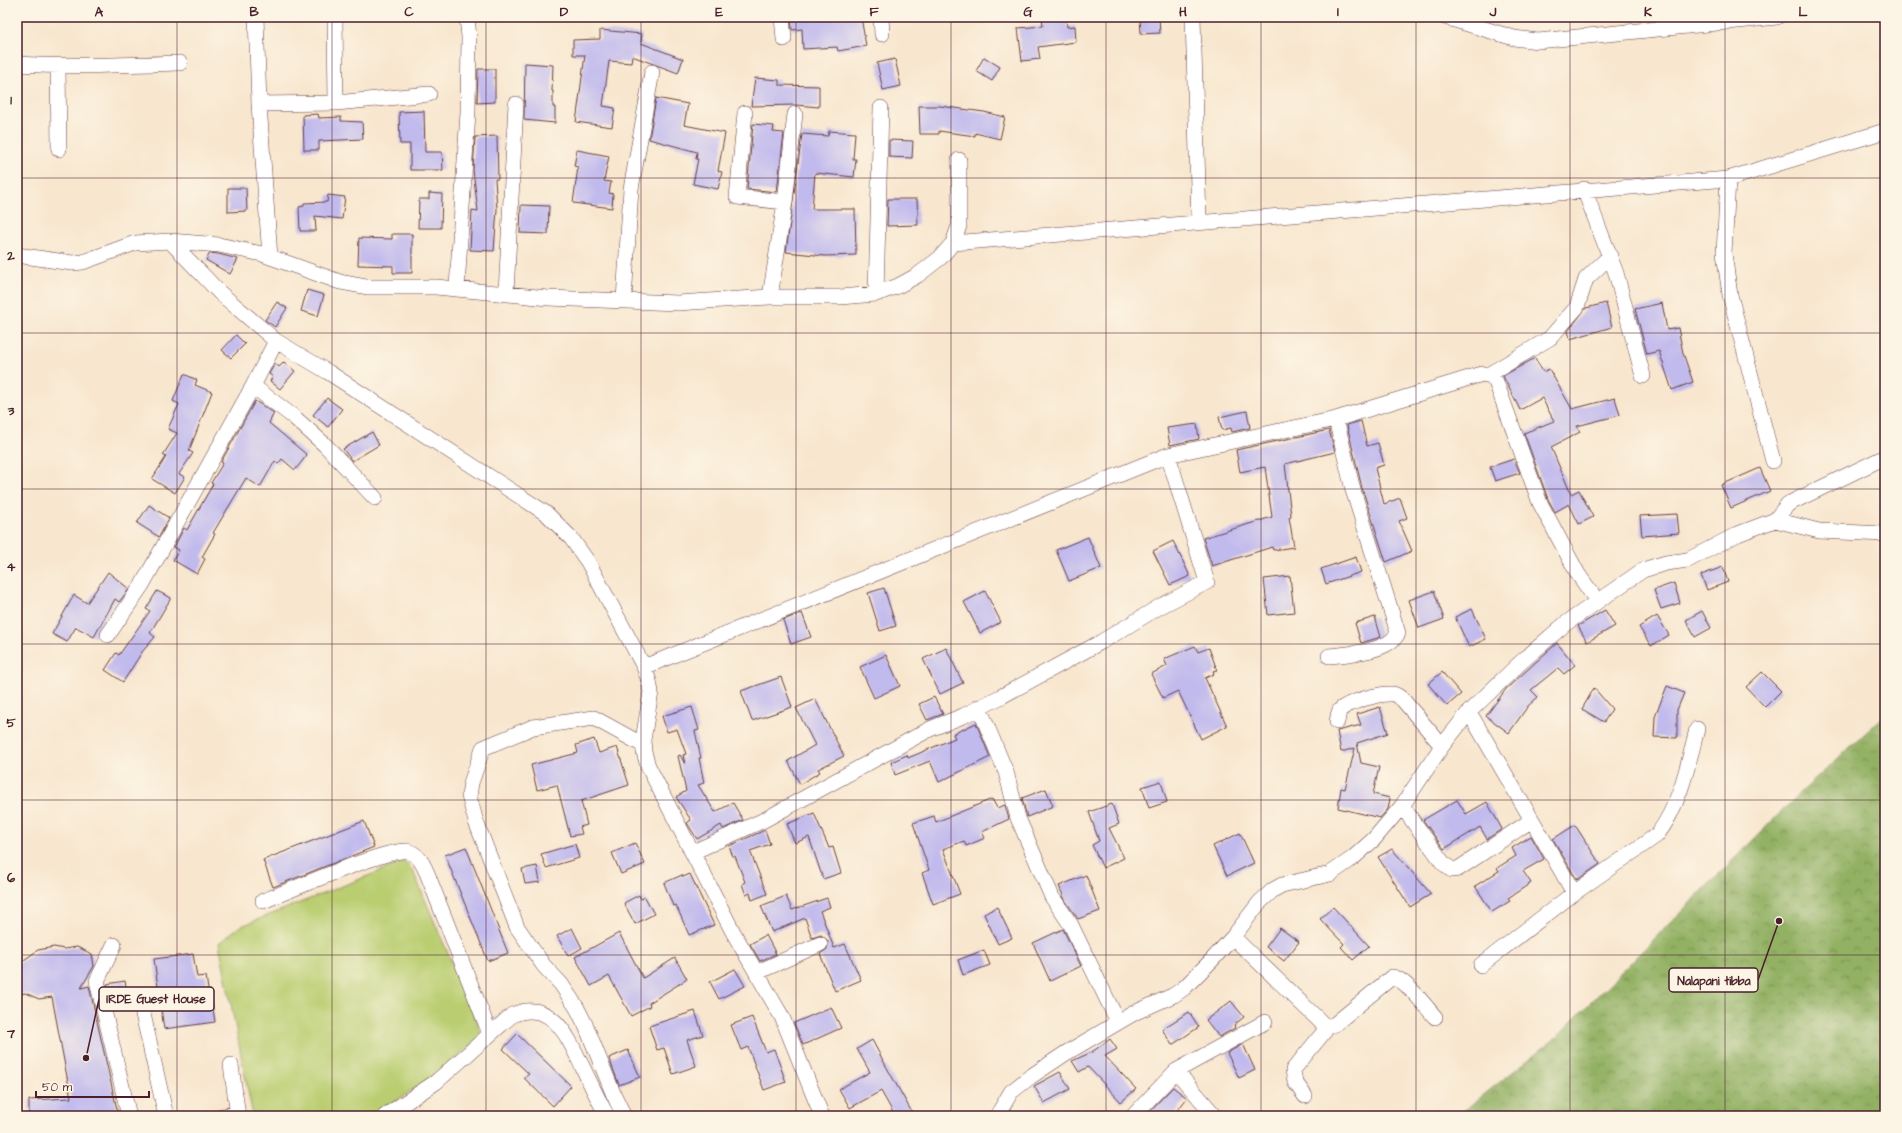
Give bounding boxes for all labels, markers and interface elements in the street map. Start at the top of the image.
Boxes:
text: A [95,3,104,21]
text: B [249,3,259,21]
text: C [404,3,414,21]
text: D [560,3,569,21]
text: E [715,3,723,21]
text: F [869,3,879,21]
text: G [1023,3,1033,21]
text: H [1179,3,1187,21]
text: I [1337,3,1339,21]
text: J [1489,3,1497,21]
text: K [1644,3,1652,21]
text: L [1798,3,1808,21]
text: 1 [10,91,12,109]
text: 2 [6,247,15,265]
text: 3 [7,402,15,420]
text: 4 [7,558,16,576]
text: 5 [6,714,16,732]
text: 6 [7,869,16,887]
callout: Nalapani tibba [1669,968,1758,992]
text: Nalapani tibba [1677,973,1752,991]
callout: IRDE Guest House [99,987,214,1011]
text: IRDE Guest House [106,991,206,1008]
text: 7 [6,1025,16,1043]
scale bar [36,1073,149,1099]
text: 50 m [42,1079,73,1096]

